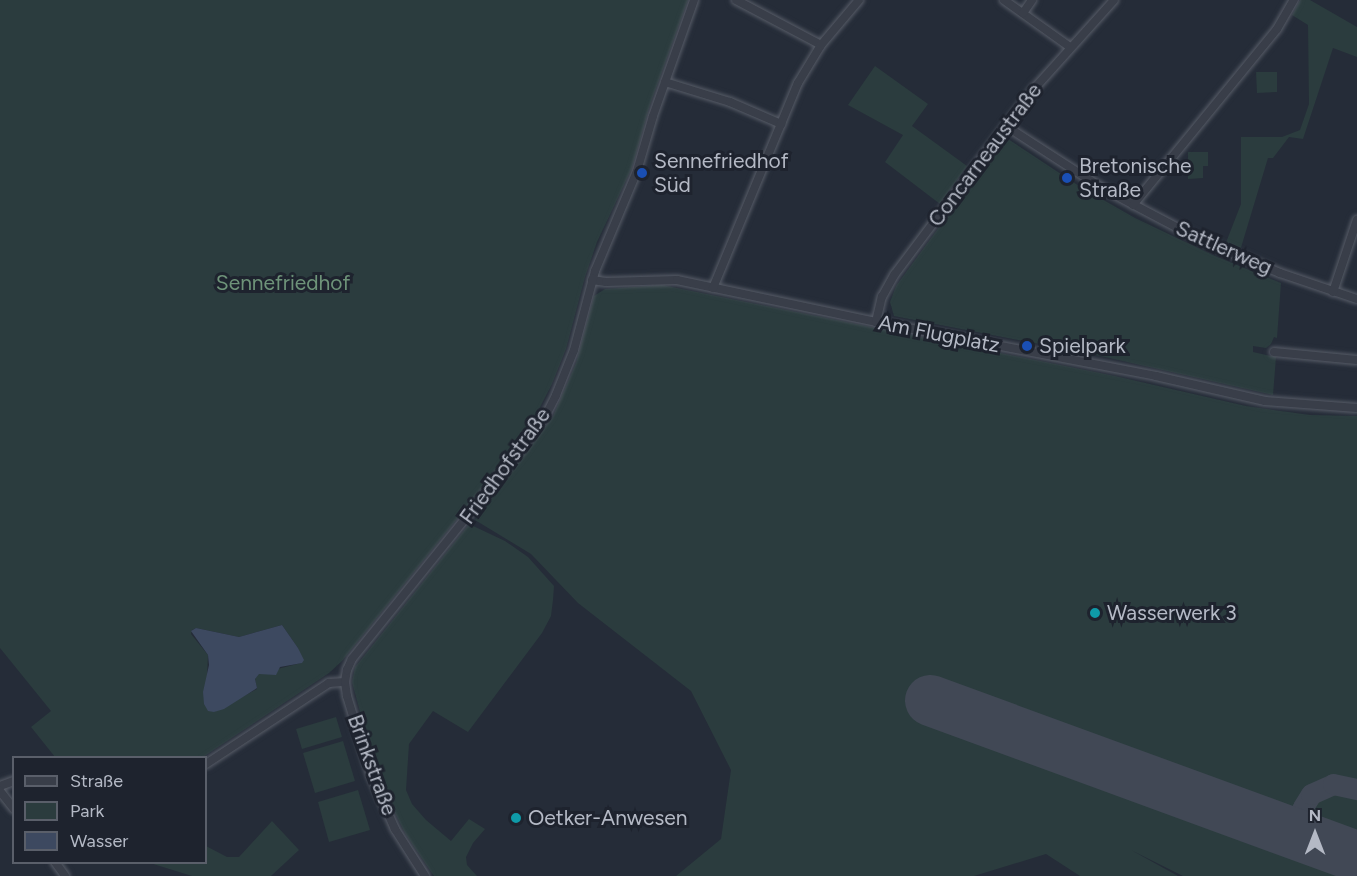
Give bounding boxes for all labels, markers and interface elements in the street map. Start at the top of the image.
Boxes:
street label: Concarneaustraße [923,78,1047,232]
place label: Sennefriedhof Süd [654,148,788,198]
place label: Bretonische Straße [1079,153,1191,203]
marker: Sennefriedhof Süd [635,166,649,180]
marker: Bretonische Straße [1060,171,1074,185]
street label: Sattlerweg [1172,216,1276,280]
park label: Sennefriedhof [216,270,350,296]
street label: Am Flugplatz [876,310,1002,358]
place label: Spielpark [1039,333,1126,359]
marker: Spielpark [1020,339,1034,353]
street label: Friedhofstraße [454,403,556,529]
place label: Wasserwerk 3 [1107,600,1237,626]
marker: Wasserwerk 3 [1088,606,1102,620]
street label: Brinkstraße [342,711,402,819]
legend [12,756,207,864]
text: Straße [70,770,123,792]
text: Park [70,800,104,822]
north arrow [1285,804,1345,864]
place label: Oetker-Anwesen [528,805,687,831]
text: N [1309,806,1321,825]
marker: Oetker-Anwesen [509,811,523,825]
text: Wasser [70,830,128,852]

